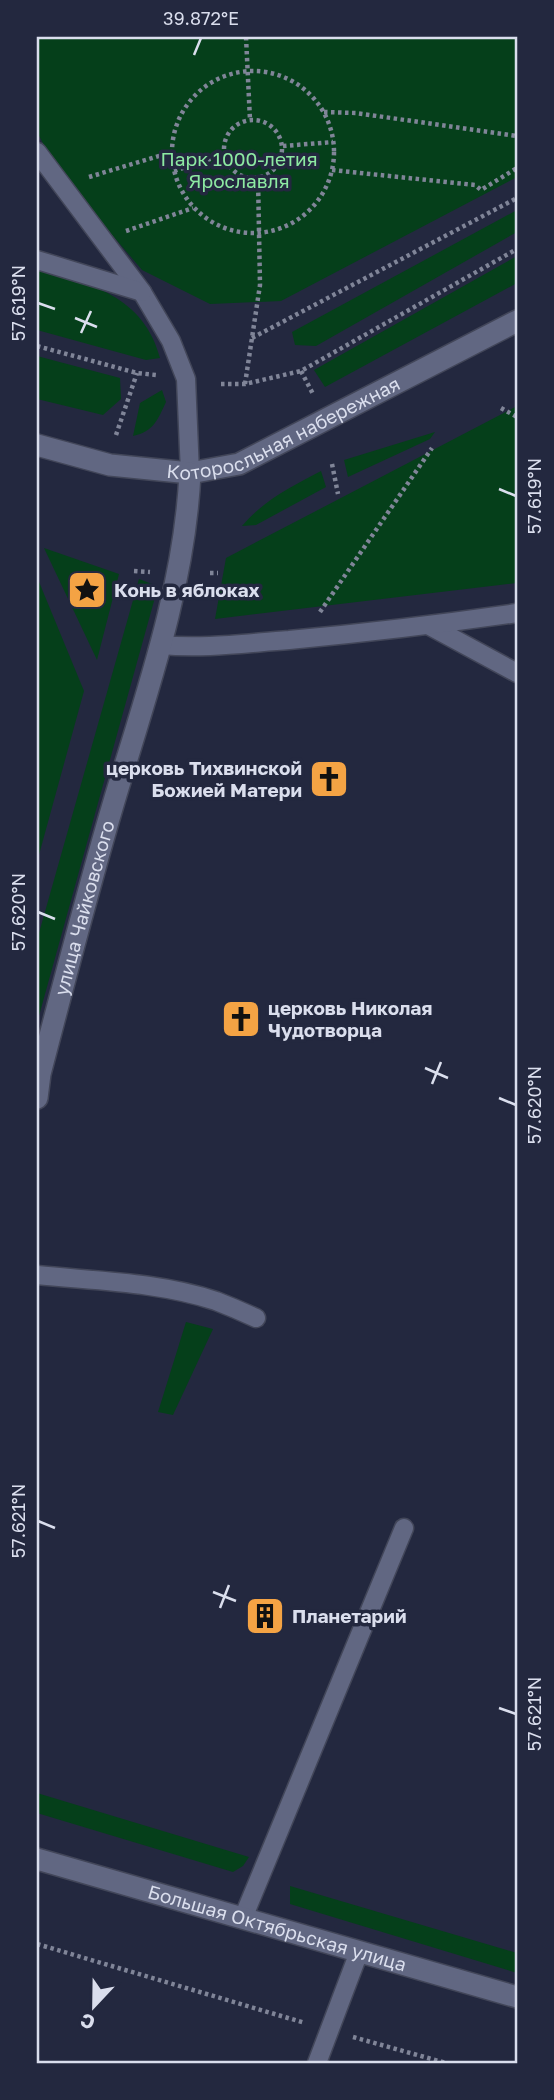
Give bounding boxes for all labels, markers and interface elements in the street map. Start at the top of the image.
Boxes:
text: 39.872°E [163,7,239,29]
park label: Парк 1000-летия Ярославля [160,147,318,192]
text: 57.619°N [7,265,29,341]
street label: Которосльная набережная [166,371,404,484]
text: 57.619°N [523,458,545,534]
place icon: Конь в яблоках [66,569,108,611]
place label: Конь в яблоках [114,578,260,601]
place label: церковь Тихвинской Божией Матери [106,756,302,801]
church icon: церковь Тихвинской Божией Матери [308,758,350,800]
street label: улица Чайковского [49,818,119,998]
text: 57.620°N [7,873,29,951]
place label: церковь Николая Чудотворца [268,996,432,1041]
church icon: церковь Николая Чудотворца [220,998,262,1040]
text: 57.620°N [523,1066,545,1144]
text: 57.621°N [7,1484,29,1558]
building icon: Планетарий [244,1595,286,1637]
place label: Планетарий [292,1604,407,1627]
text: 57.621°N [523,1677,545,1751]
street label: Большая Октябрьская улица [145,1880,409,1976]
north arrow [60,1970,130,2040]
text: С [77,2009,98,2035]

